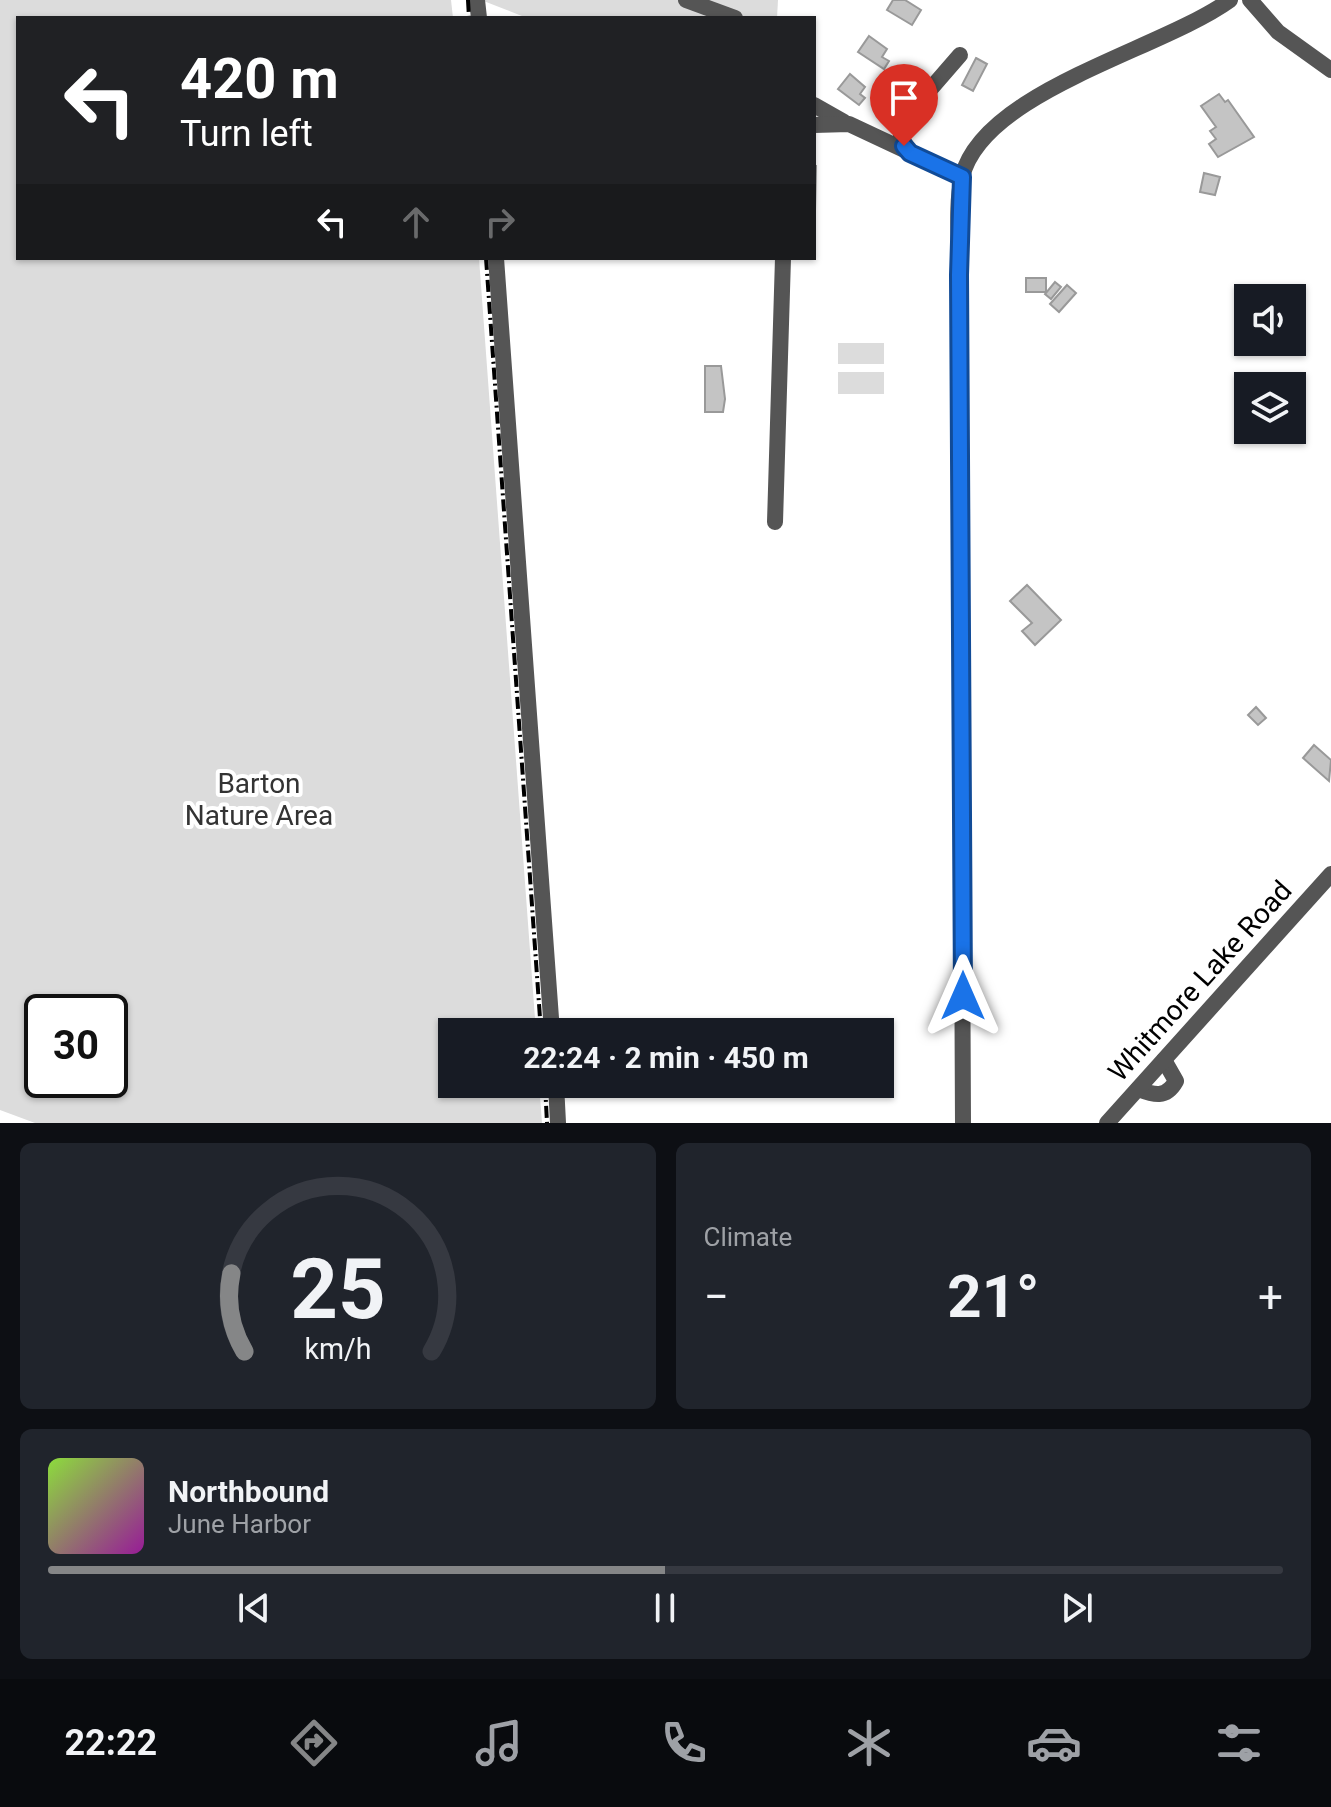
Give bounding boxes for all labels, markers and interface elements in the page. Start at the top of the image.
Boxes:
text: 420 m [180,46,339,112]
icon: left [48,48,152,152]
pin [870,64,938,146]
icon: arrive [882,76,926,120]
text: Turn left [180,113,313,155]
icon: left [310,200,354,244]
icon: ahead [394,200,438,244]
icon: right [478,200,522,244]
map controls [1234,284,1306,444]
button: sound [1234,284,1306,356]
button: layers [1234,372,1306,444]
park label: Barton Nature Area [185,767,333,832]
street label: Whitmore Lake Road [1101,874,1299,1088]
position arrow [921,954,1005,1038]
speed limit sign: 30 [24,994,128,1098]
text: 22:24 · 2 min · 450 m [523,1040,809,1075]
text: Climate [704,1222,792,1252]
text: 25 [290,1241,385,1338]
text: 21° [947,1261,1039,1332]
text: − [704,1271,729,1323]
text: + [1258,1271,1283,1323]
text: km/h [304,1332,371,1366]
text: Northbound [168,1474,329,1509]
text: June Harbor [168,1509,311,1539]
icon: previous [232,1586,276,1630]
icon: pause [643,1586,687,1630]
icon: next [1055,1586,1099,1630]
icon: directions [286,1715,342,1771]
icon: music [471,1715,527,1771]
icon: phone [656,1715,712,1771]
icon: climate [841,1715,897,1771]
icon: car [1026,1715,1082,1771]
icon: filters [1211,1715,1267,1771]
text: 22:22 [64,1722,157,1764]

